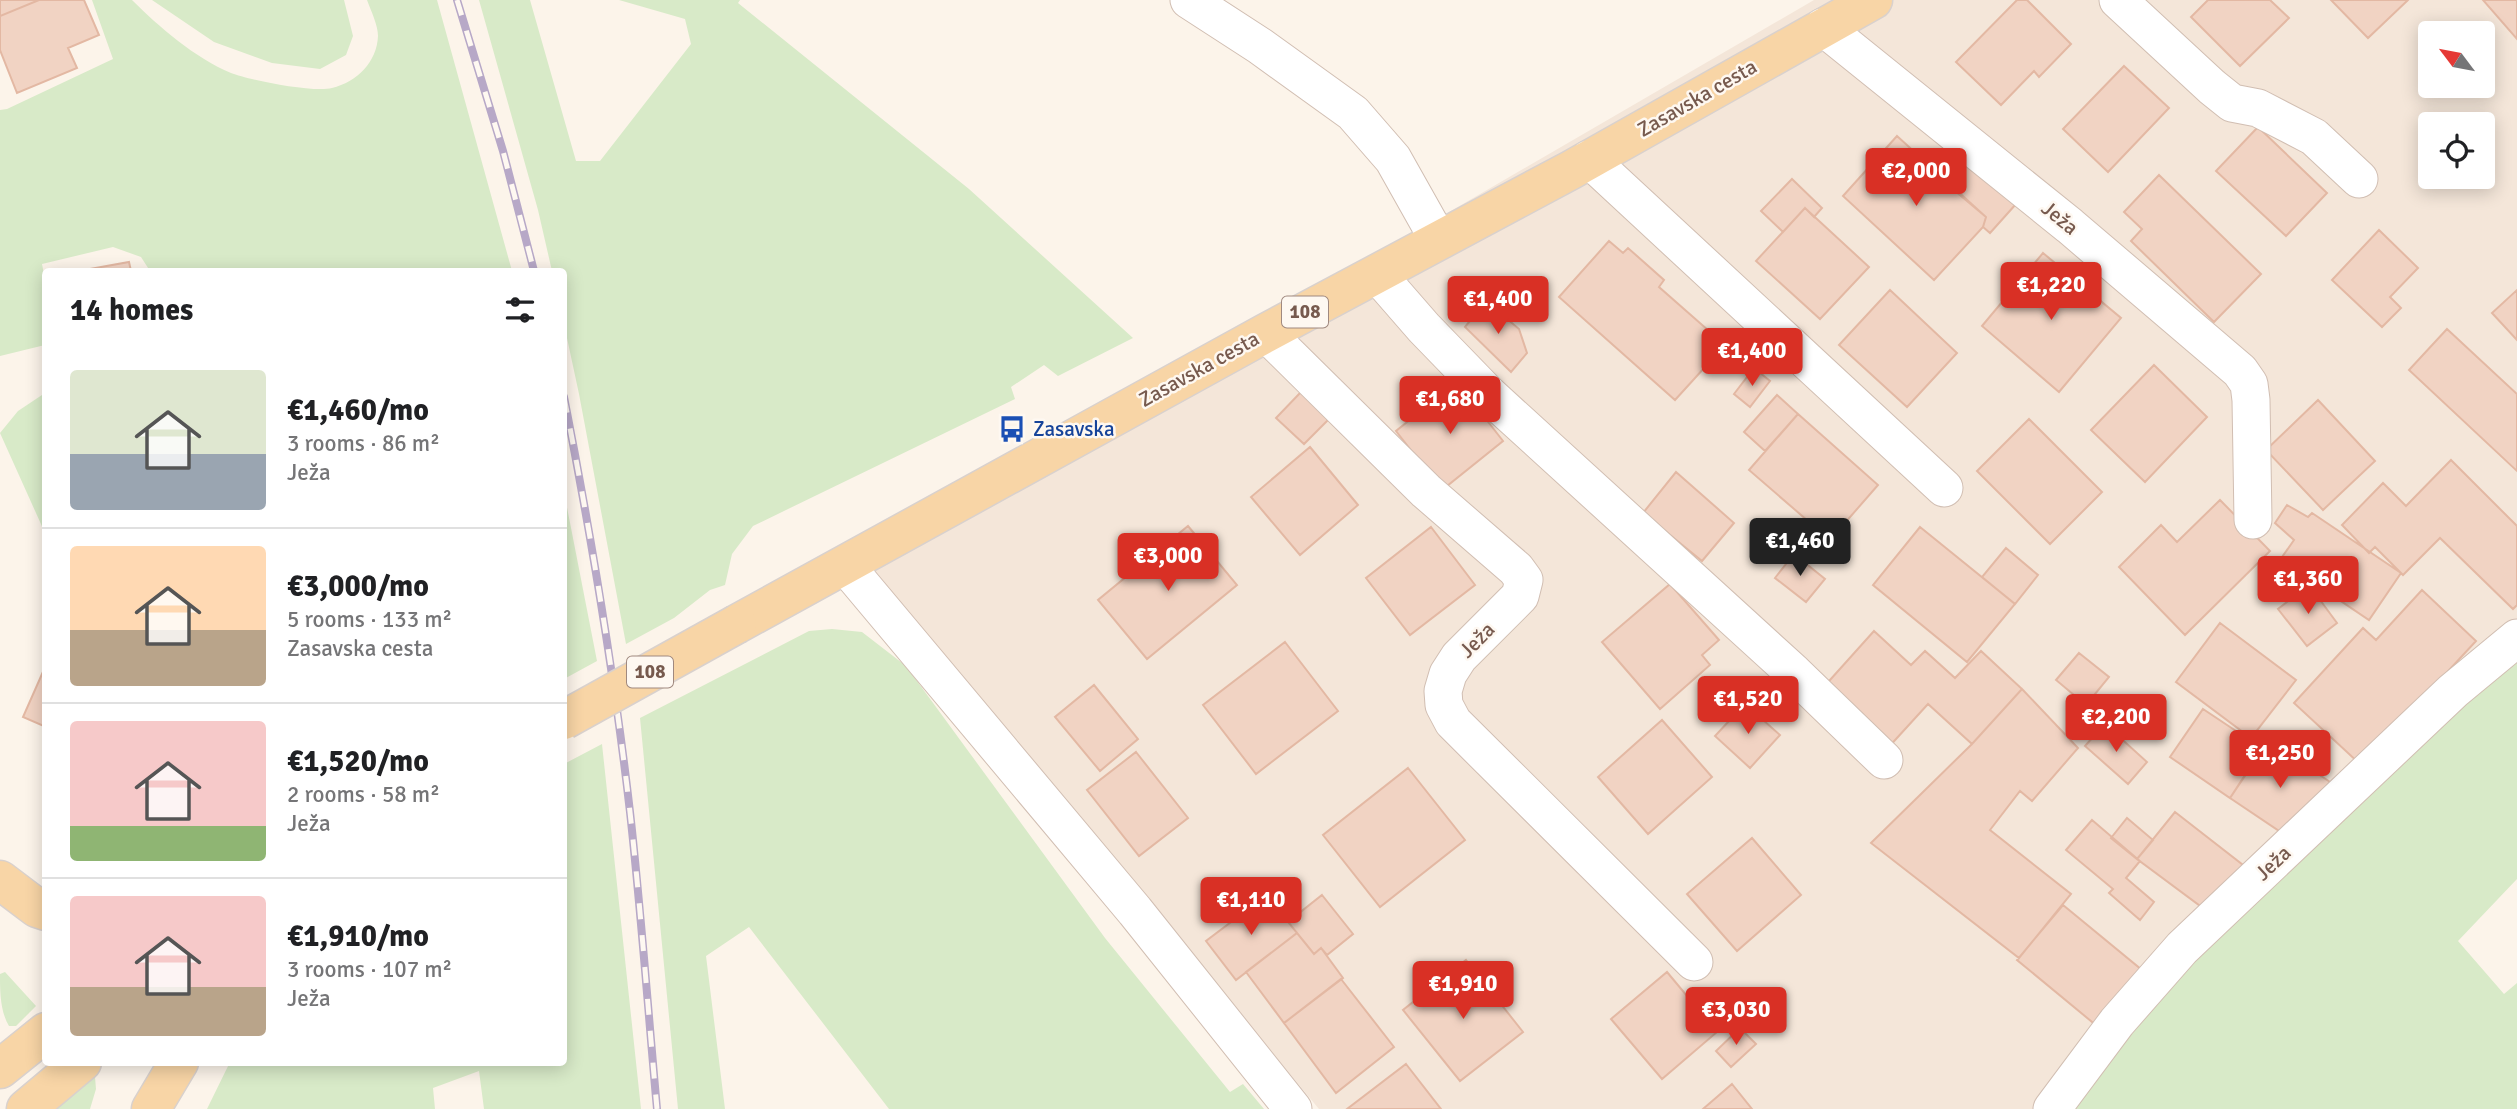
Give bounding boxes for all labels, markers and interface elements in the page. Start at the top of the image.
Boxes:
north arrow [2418,21,2496,98]
map controls [2418,21,2495,189]
street label: Zasavska cesta [1633,53,1761,143]
button: locate [2418,112,2495,189]
pin: €2,000 [1859,148,1973,208]
text: €2,000 [1882,156,1950,185]
street label: Ježa [2036,195,2084,241]
pin: €1,220 [1994,262,2108,322]
text: €1,220 [2017,270,2085,299]
pin: €1,400 [1441,276,1555,336]
text: €1,400 [1464,284,1532,313]
icon: filters [501,291,539,329]
text: 14 homes [70,292,193,329]
road number: 108 [1282,296,1328,328]
street label: Zasavska cesta [1134,325,1264,413]
pin: €1,400 [1695,328,1809,388]
text: €1,400 [1718,336,1786,365]
pin: €1,680 [1393,376,1507,436]
text: €1,680 [1416,384,1484,413]
text: €1,460/mo [287,392,429,429]
icon: home [126,398,210,482]
bus stop icon: Zasavska [997,414,1027,444]
place label: Zasavska [1033,416,1115,442]
text: 3 rooms · 86 m² [287,429,440,458]
text: Ježa [287,458,331,487]
pin: €1,460 [1743,518,1857,578]
text: €1,460 [1766,526,1834,555]
pin: €3,000 [1111,534,1225,593]
text: €3,000 [1134,541,1202,570]
pin: €1,360 [2251,556,2365,616]
text: €1,360 [2274,564,2342,593]
text: €3,000/mo [287,568,429,605]
icon: home [126,574,210,658]
text: 5 rooms · 133 m² [287,605,452,634]
street label: Ježa [1454,617,1500,663]
text: Zasavska cesta [287,634,433,663]
road number: 108 [627,656,673,688]
pin: €1,520 [1691,676,1805,736]
text: €1,520 [1714,684,1782,713]
pin: €2,200 [2059,694,2173,754]
text: €2,200 [2082,702,2150,731]
pin: €1,250 [2223,730,2337,790]
text: €1,250 [2246,738,2314,767]
text: €1,520/mo [287,743,429,780]
icon: home [126,749,210,833]
text: 2 rooms · 58 m² [287,780,440,809]
text: Ježa [287,809,331,838]
street label: Ježa [2250,840,2296,886]
pin: €1,110 [1194,878,1308,937]
text: €1,110 [1217,885,1285,914]
text: €1,910/mo [287,918,429,955]
icon: home [126,924,210,1008]
text: 3 rooms · 107 m² [287,955,452,984]
pin: €1,910 [1406,962,1520,1021]
text: €1,910 [1429,969,1497,998]
text: Ježa [287,984,331,1013]
pin: €3,030 [1679,988,1793,1047]
text: €3,030 [1702,995,1770,1024]

